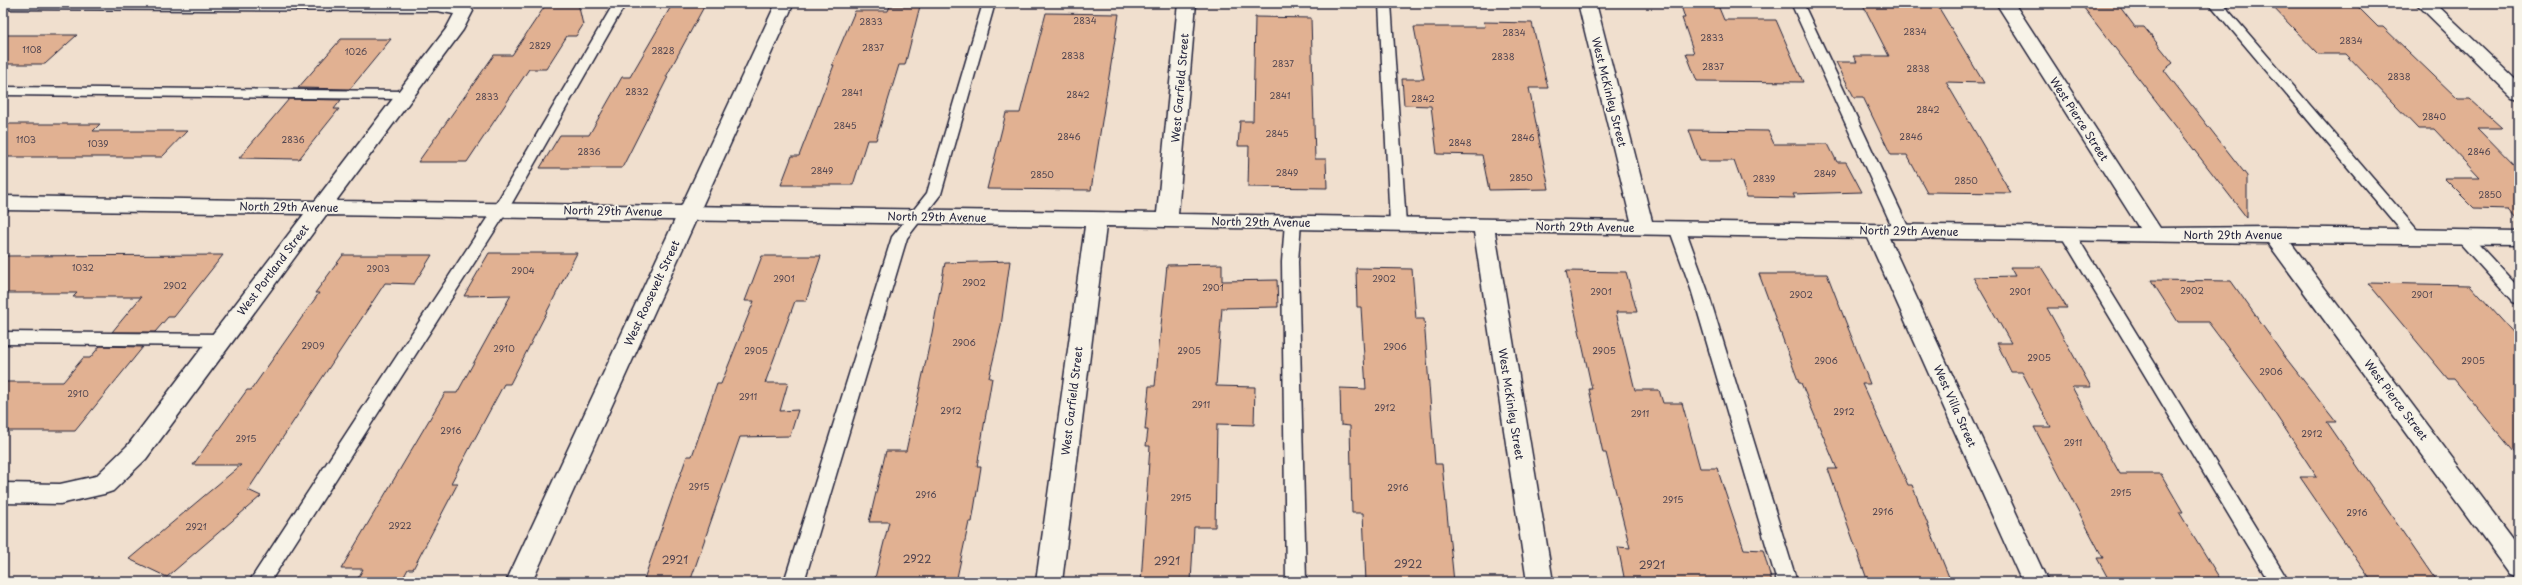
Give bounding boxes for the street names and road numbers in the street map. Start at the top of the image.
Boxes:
street label: West Garfield Street [1166,32,1193,143]
street label: West McKinley Street [1588,35,1631,149]
street label: West Pierce Street [2046,73,2113,165]
street label: North 29th Avenue [239,197,339,216]
street label: North 29th Avenue [563,201,663,220]
street label: North 29th Avenue [887,207,987,226]
street label: North 29th Avenue [1211,212,1311,231]
street label: North 29th Avenue [1535,217,1635,236]
street label: West Portland Street [233,220,313,319]
street label: North 29th Avenue [1859,221,1959,240]
street label: North 29th Avenue [2183,226,2283,243]
street label: West Roosevelt Street [620,237,684,349]
street label: West Garfield Street [1056,345,1087,456]
street label: West McKinley Street [1494,347,1529,461]
street label: West Pierce Street [2360,356,2433,444]
street label: West Villa Street [1930,362,1981,450]

